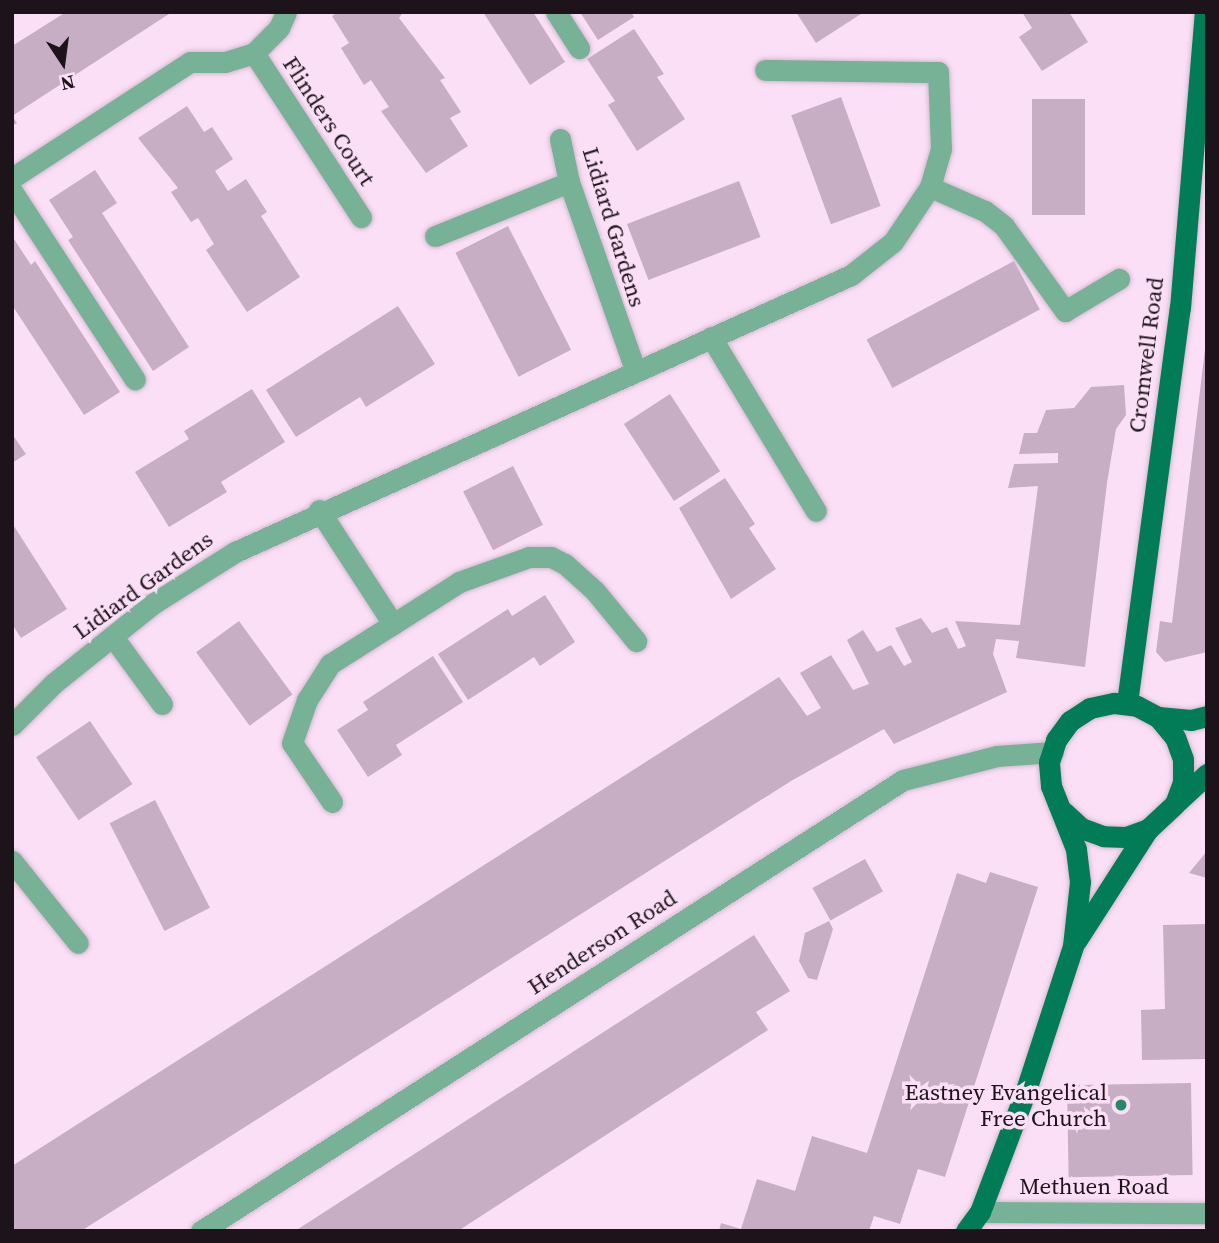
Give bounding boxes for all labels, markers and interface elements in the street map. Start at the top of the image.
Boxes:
north arrow [28,28,98,98]
street label: Flinders Court [277,51,381,191]
text: N [58,69,77,98]
street label: Lidiard Gardens [577,144,651,310]
street label: Cromwell Road [1123,276,1169,434]
street label: Lidiard Gardens [68,525,218,645]
street label: Henderson Road [523,884,681,1000]
place label: Eastney Evangelical Free Church [905,1078,1107,1132]
marker: Eastney Evangelical Free Church [1113,1097,1129,1113]
street label: Methuen Road [1019,1172,1169,1200]

